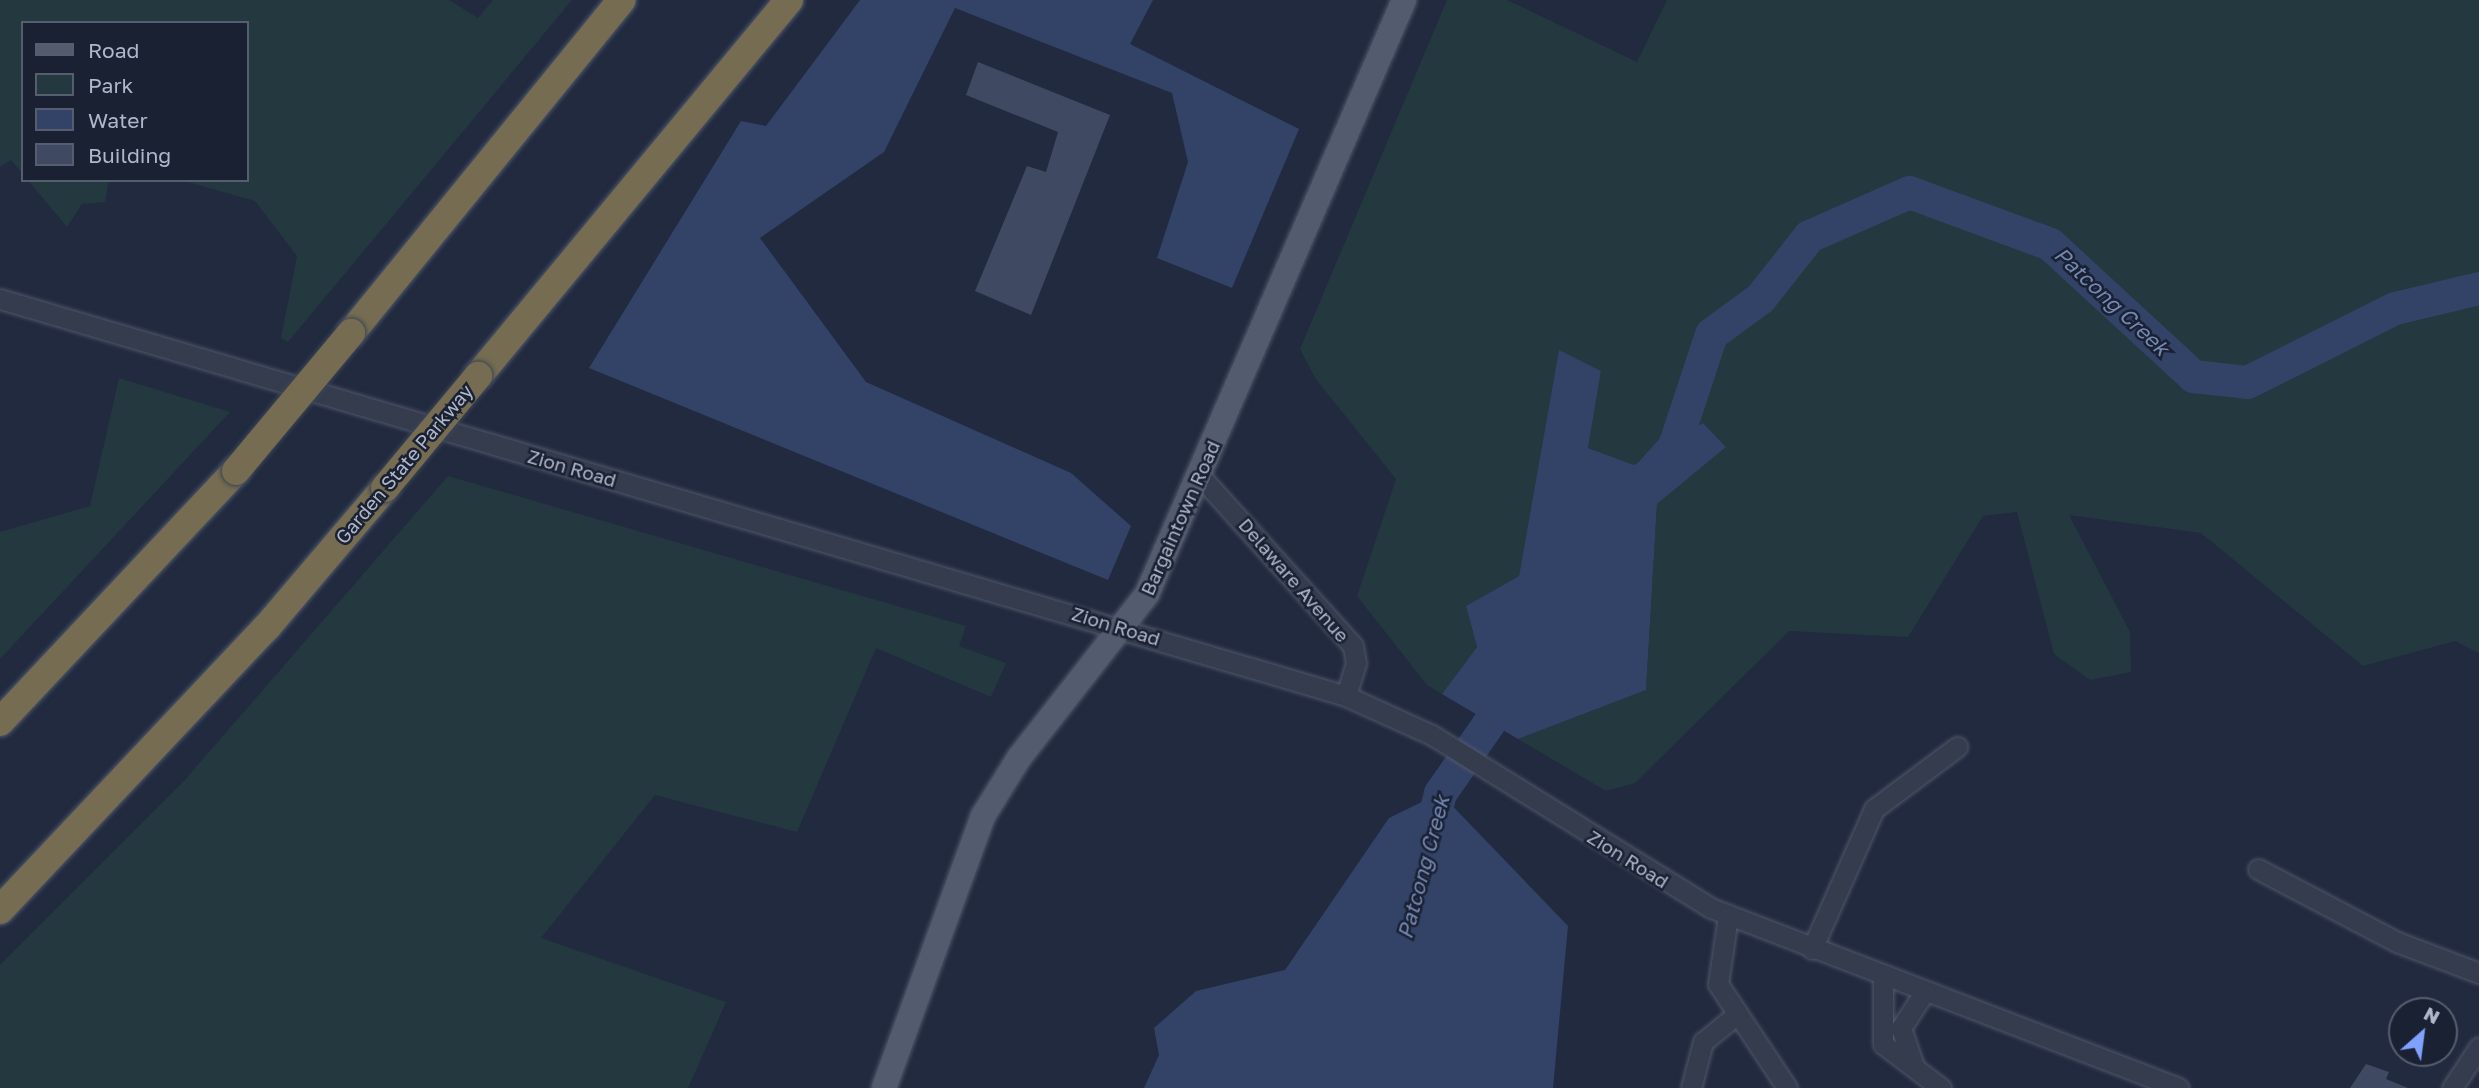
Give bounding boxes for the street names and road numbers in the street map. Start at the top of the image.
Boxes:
street label: Garden State Parkway [331,380,477,548]
street label: Bargaintown Road [1136,437,1224,599]
street label: Zion Road [525,445,619,491]
street label: Delaware Avenue [1234,513,1354,647]
street label: Zion Road [1069,602,1163,650]
street label: Zion Road [1583,825,1673,893]

